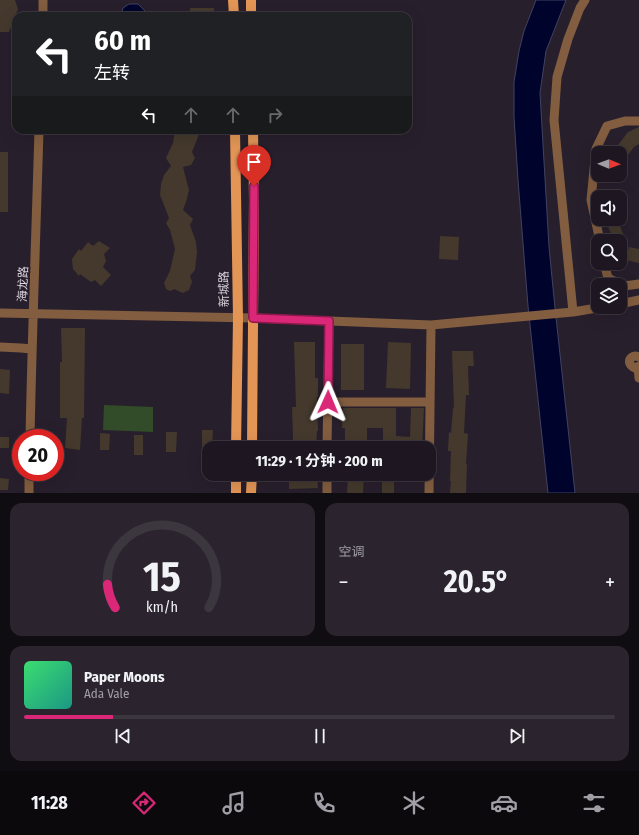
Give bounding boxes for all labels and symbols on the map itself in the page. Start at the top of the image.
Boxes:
pin [237,145,271,186]
north arrow [591,146,627,182]
street label: 海龙路 [15,266,31,302]
street label: 新城路 [217,271,231,307]
position arrow [307,381,349,423]
speed limit sign: 20 [12,429,64,481]

